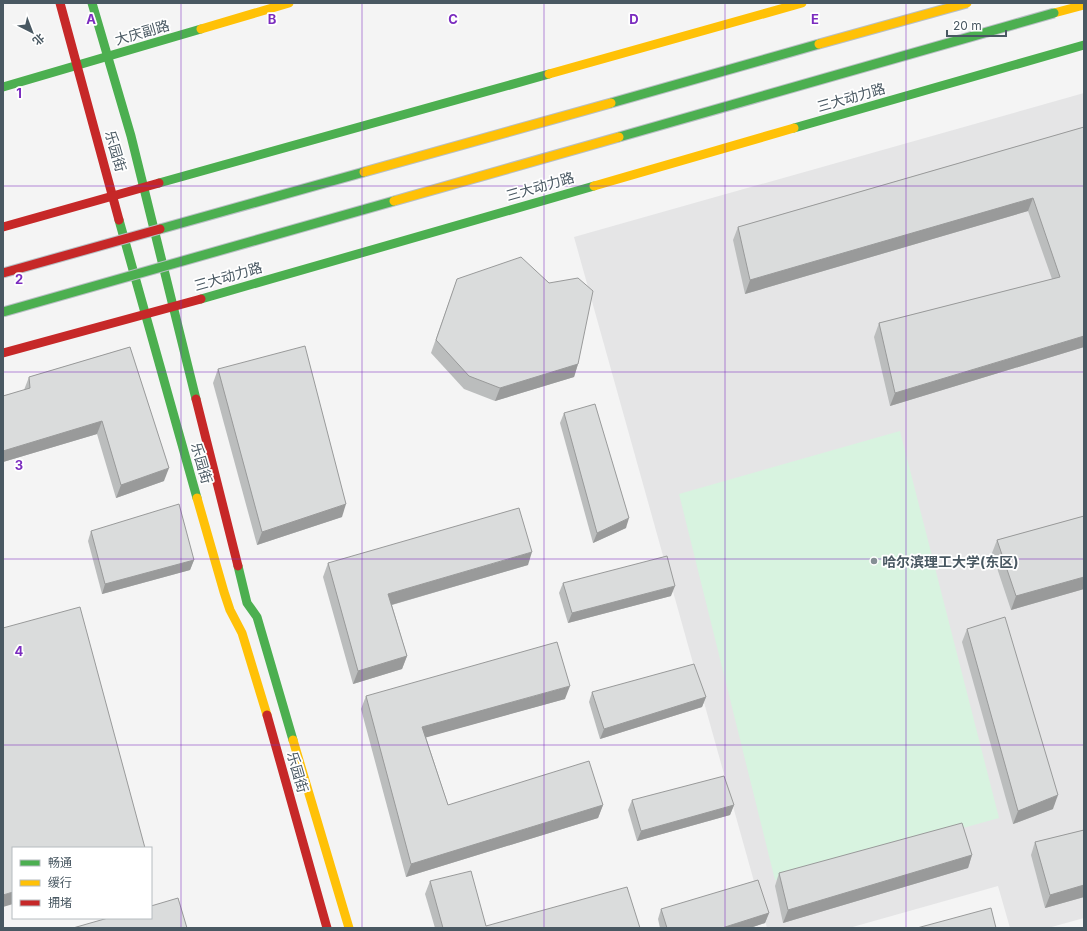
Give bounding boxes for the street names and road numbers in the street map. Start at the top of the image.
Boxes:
street label: 大庆副路 [113,16,171,48]
street label: 三大动力路 [815,79,887,115]
street label: 乐园街 [102,128,130,174]
street label: 三大动力路 [504,168,576,204]
street label: 三大动力路 [192,258,264,294]
street label: 乐园街 [188,440,216,486]
street label: 乐园街 [284,749,312,795]

